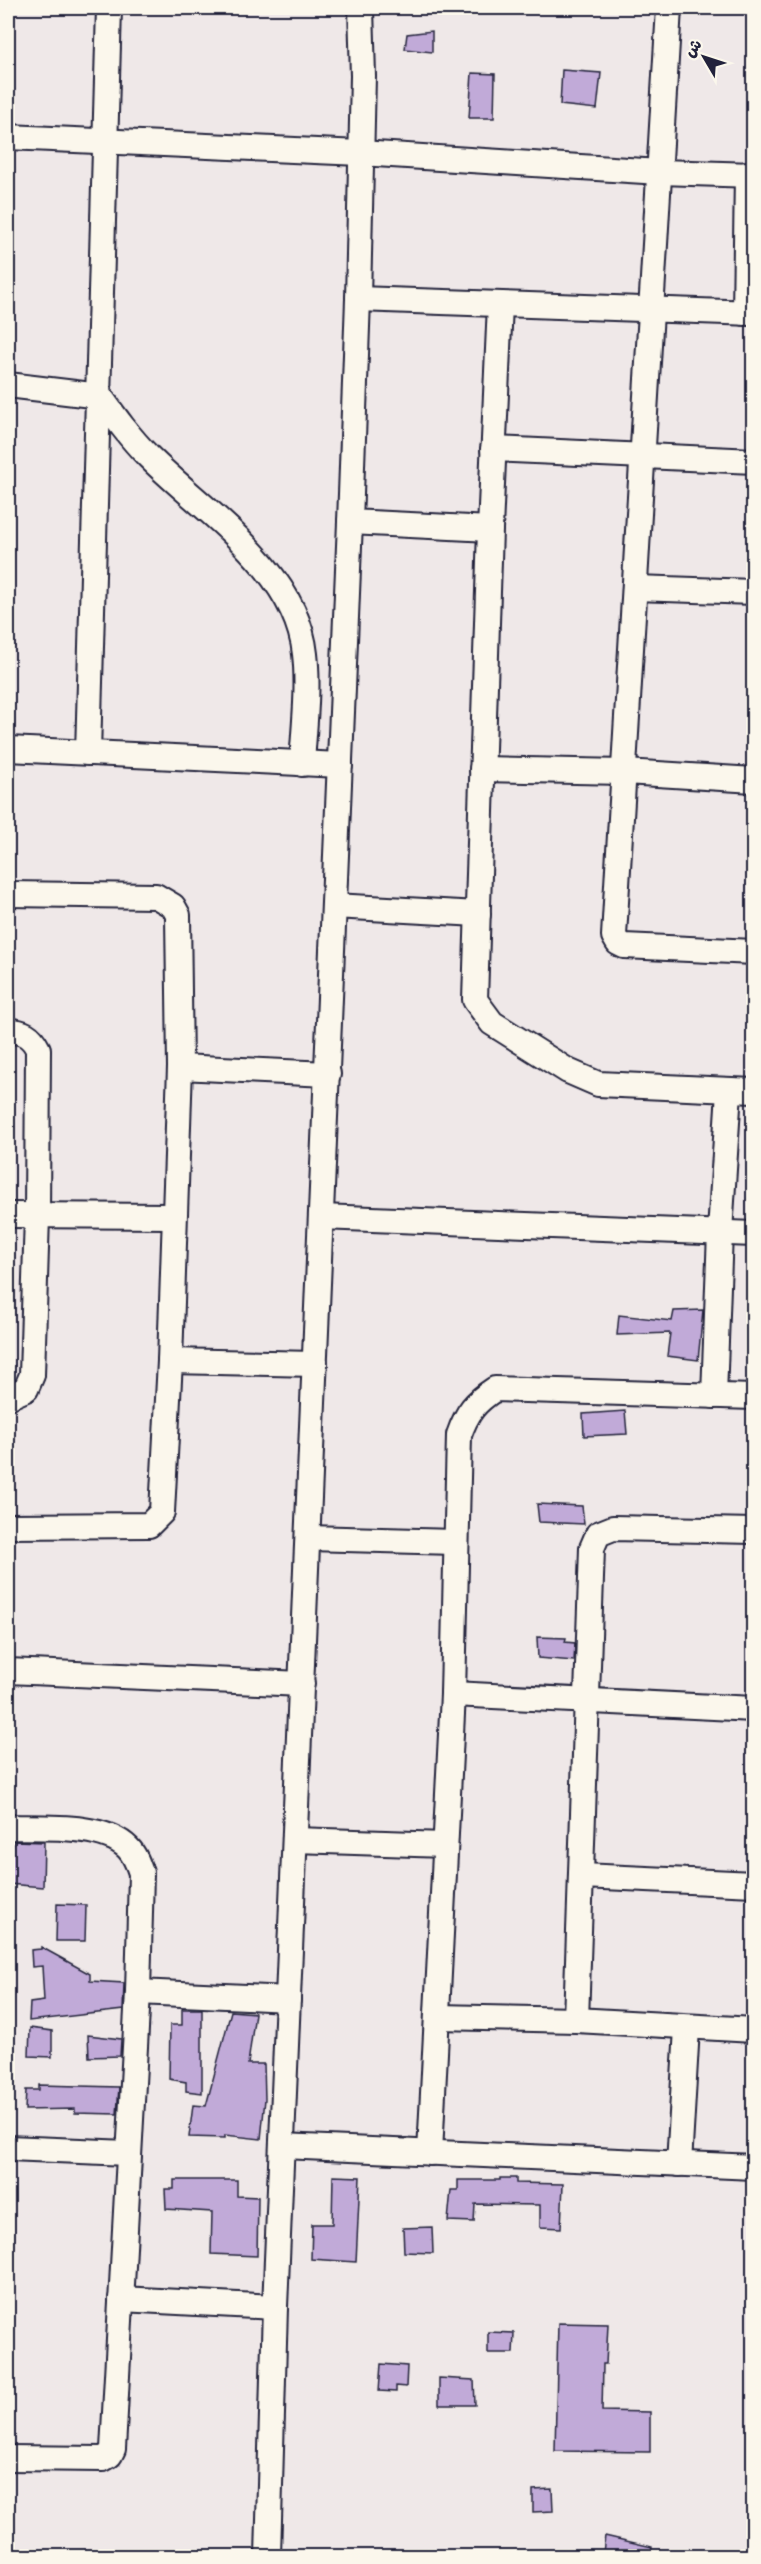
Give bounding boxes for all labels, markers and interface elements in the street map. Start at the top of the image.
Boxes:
north arrow [674,27,734,87]
text: ش [679,34,707,62]

